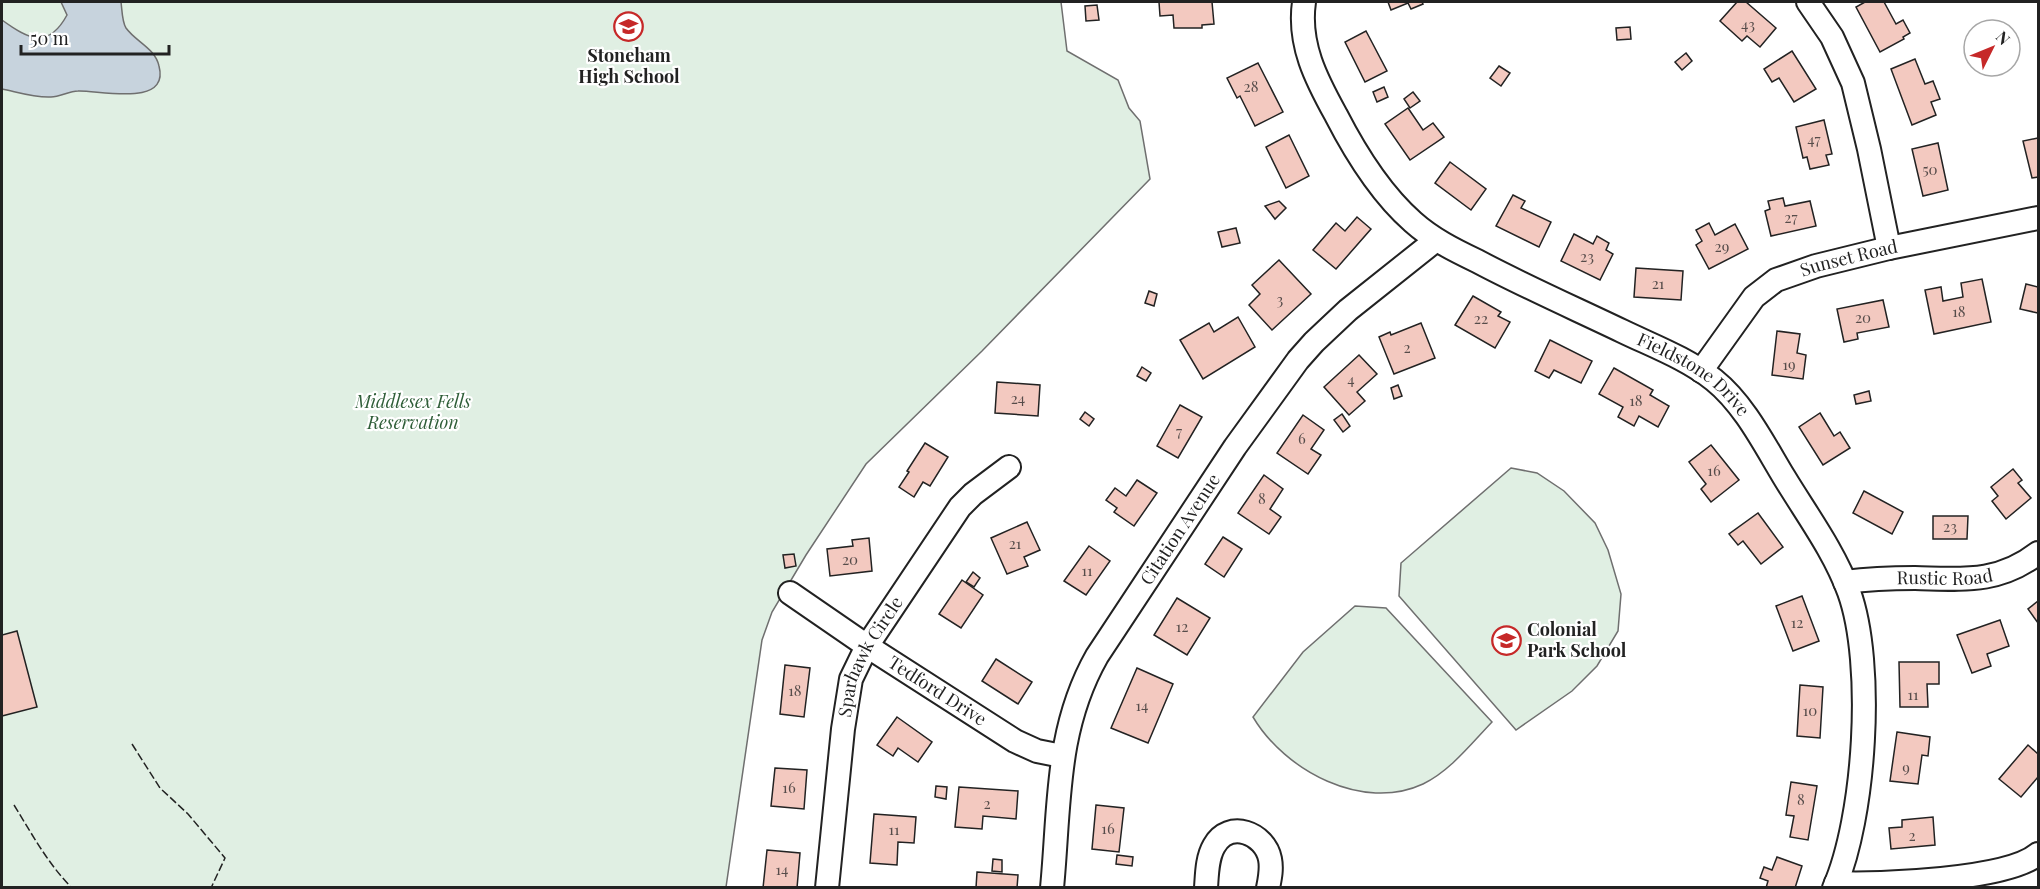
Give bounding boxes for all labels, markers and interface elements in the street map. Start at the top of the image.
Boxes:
school or university icon: Stoneham High School [613,11,645,43]
house number: 43 [1741,14,1755,34]
scale bar [21,18,170,56]
north arrow [1962,18,2022,78]
text: 50 m [30,26,69,50]
text: N [1992,26,2015,49]
place label: Stoneham High School [578,43,680,88]
house number: 28 [1244,76,1259,96]
house number: 47 [1807,129,1821,149]
house number: 50 [1922,159,1938,179]
house number: 27 [1784,207,1798,227]
street label: Sunset Road [1797,233,1900,282]
house number: 29 [1715,236,1729,256]
house number: 23 [1580,246,1594,266]
house number: 21 [1652,273,1665,293]
house number: 3 [1277,289,1284,309]
house number: 18 [1952,301,1966,321]
house number: 20 [1855,307,1871,327]
house number: 22 [1474,308,1488,328]
street label: Fieldstone Drive [1634,327,1756,421]
house number: 2 [1403,337,1411,357]
house number: 19 [1782,354,1796,374]
house number: 4 [1347,369,1355,389]
house number: 24 [1011,388,1025,408]
park label: Middlesex Fells Reservation [354,389,471,434]
house number: 18 [1629,390,1643,410]
house number: 7 [1176,421,1182,441]
house number: 6 [1298,428,1306,448]
house number: 16 [1707,460,1721,480]
street label: Citation Avenue [1134,469,1225,589]
house number: 8 [1258,488,1266,508]
house number: 23 [1943,516,1957,536]
house number: 21 [1009,533,1022,553]
house number: 20 [842,549,858,569]
house number: 11 [1081,560,1093,580]
street label: Rustic Road [1896,562,1995,590]
street label: Sparhawk Circle [832,591,908,719]
house number: 12 [1791,612,1803,632]
house number: 12 [1176,616,1188,636]
place label: Colonial Park School [1527,617,1627,662]
school or university icon: Colonial Park School [1490,624,1522,656]
street label: Tedford Drive [884,650,992,731]
house number: 18 [788,680,802,700]
house number: 11 [1907,684,1919,704]
house number: 14 [1136,695,1148,715]
house number: 10 [1803,700,1817,720]
house number: 9 [1902,757,1910,777]
house number: 16 [782,777,796,797]
house number: 8 [1797,789,1805,809]
house number: 2 [983,793,991,813]
house number: 16 [1101,818,1115,838]
house number: 11 [888,819,900,839]
house number: 2 [1908,825,1916,845]
house number: 14 [776,859,788,879]

